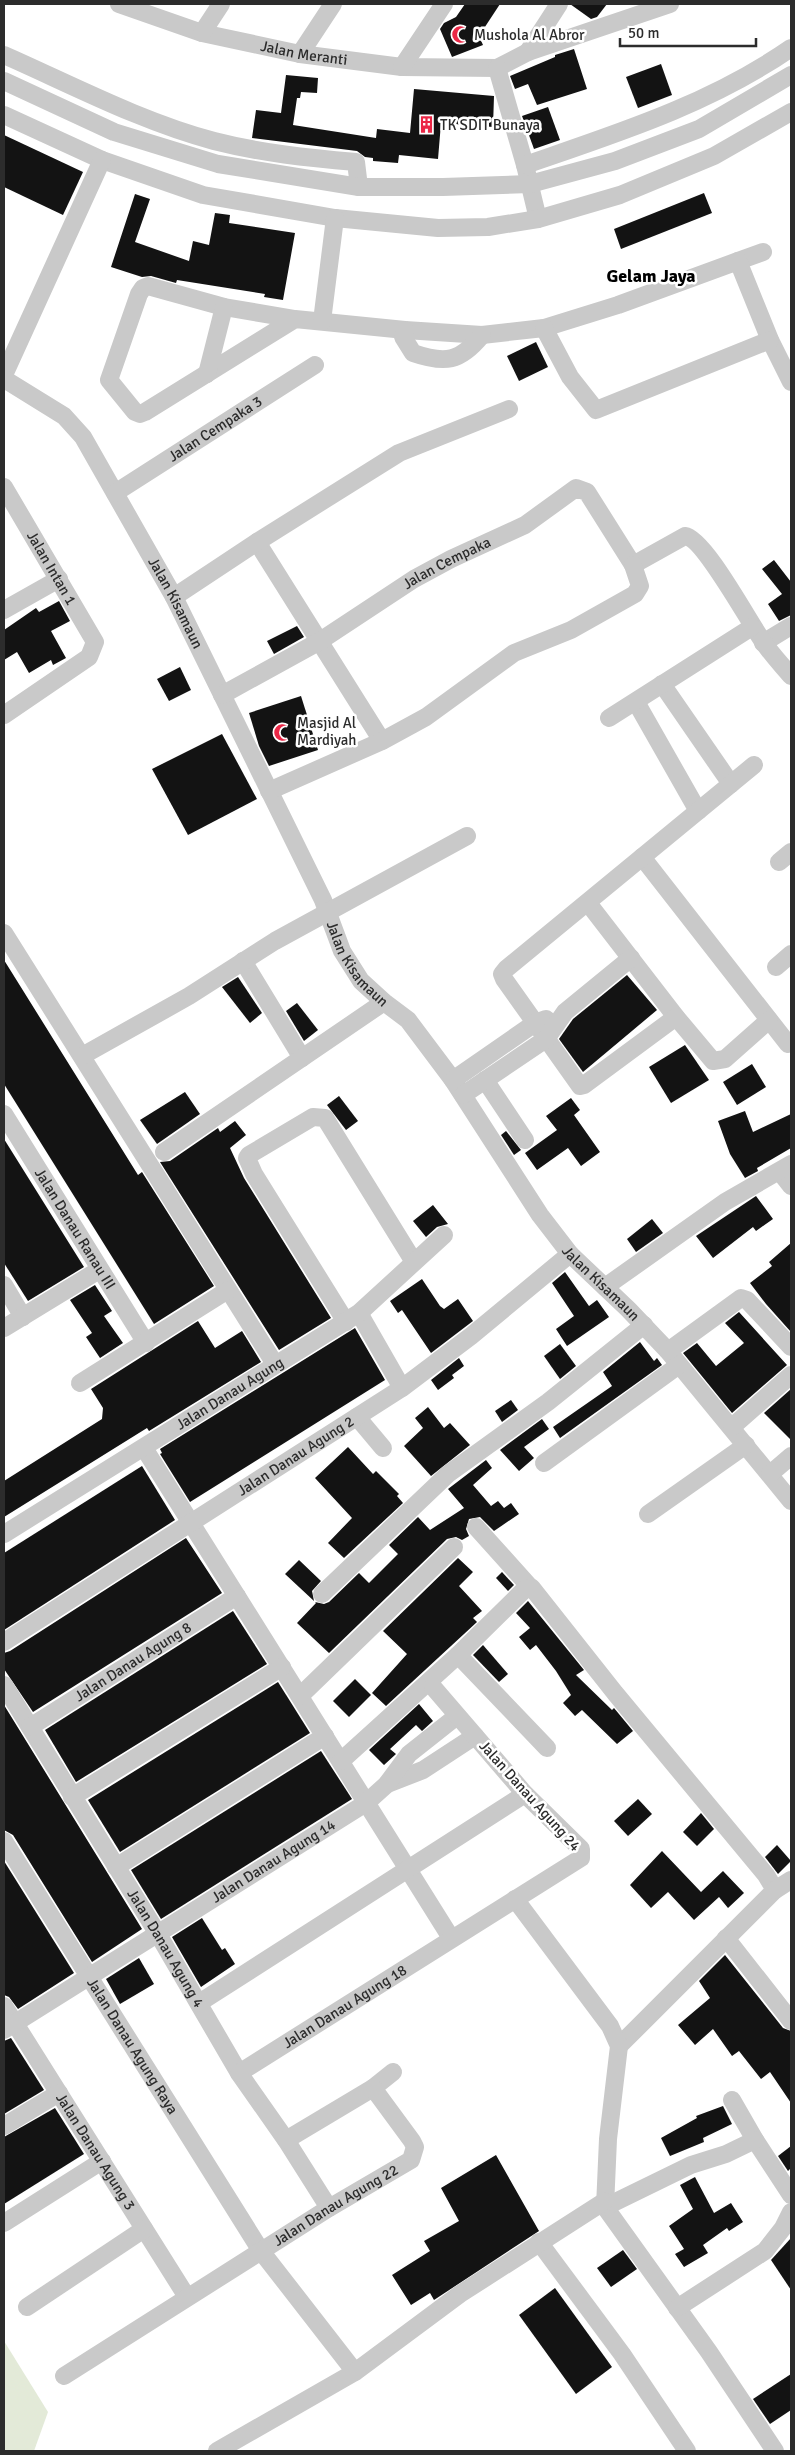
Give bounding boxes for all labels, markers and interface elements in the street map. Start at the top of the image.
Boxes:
scale bar [620,15,756,47]
text: 50 m [628,24,659,42]
mosque icon: Mushola Al Abror [450,25,470,45]
place label: Mushola Al Abror [474,26,585,44]
street label: Jalan Meranti [259,37,349,69]
building icon: TK SDIT Bunaya [416,115,436,135]
place label: TK SDIT Bunaya [440,116,540,134]
district label: Gelam Jaya [606,265,696,287]
street label: Jalan Cempaka 3 [165,392,266,466]
street label: Jalan Intan 1 [23,528,80,608]
street label: Jalan Cempaka [399,533,494,593]
street label: Jalan Kisamaun [144,554,207,652]
place label: Masjid Al Mardiyah [297,714,357,749]
mosque icon: Masjid Al Mardiyah [273,722,293,742]
street label: Jalan Kisamaun [323,919,392,1010]
street label: Jalan Danau Ranau III [31,1165,119,1293]
street label: Jalan Kisamaun [558,1242,643,1325]
street label: Jalan Danau Agung [173,1353,287,1434]
street label: Jalan Danau Agung 2 [234,1412,357,1500]
street label: Jalan Danau Agung 8 [71,1618,195,1705]
street label: Jalan Danau Agung 24 [476,1737,584,1855]
street label: Jalan Danau Agung 14 [208,1815,339,1907]
street label: Jalan Danau Agung 4 [123,1886,208,2011]
street label: Jalan Danau Agung 18 [280,1961,410,2052]
street label: Jalan Danau Agung Raya [83,1975,182,2118]
street label: Jalan Danau Agung 3 [52,2090,139,2213]
street label: Jalan Danau Agung 22 [270,2160,401,2250]

